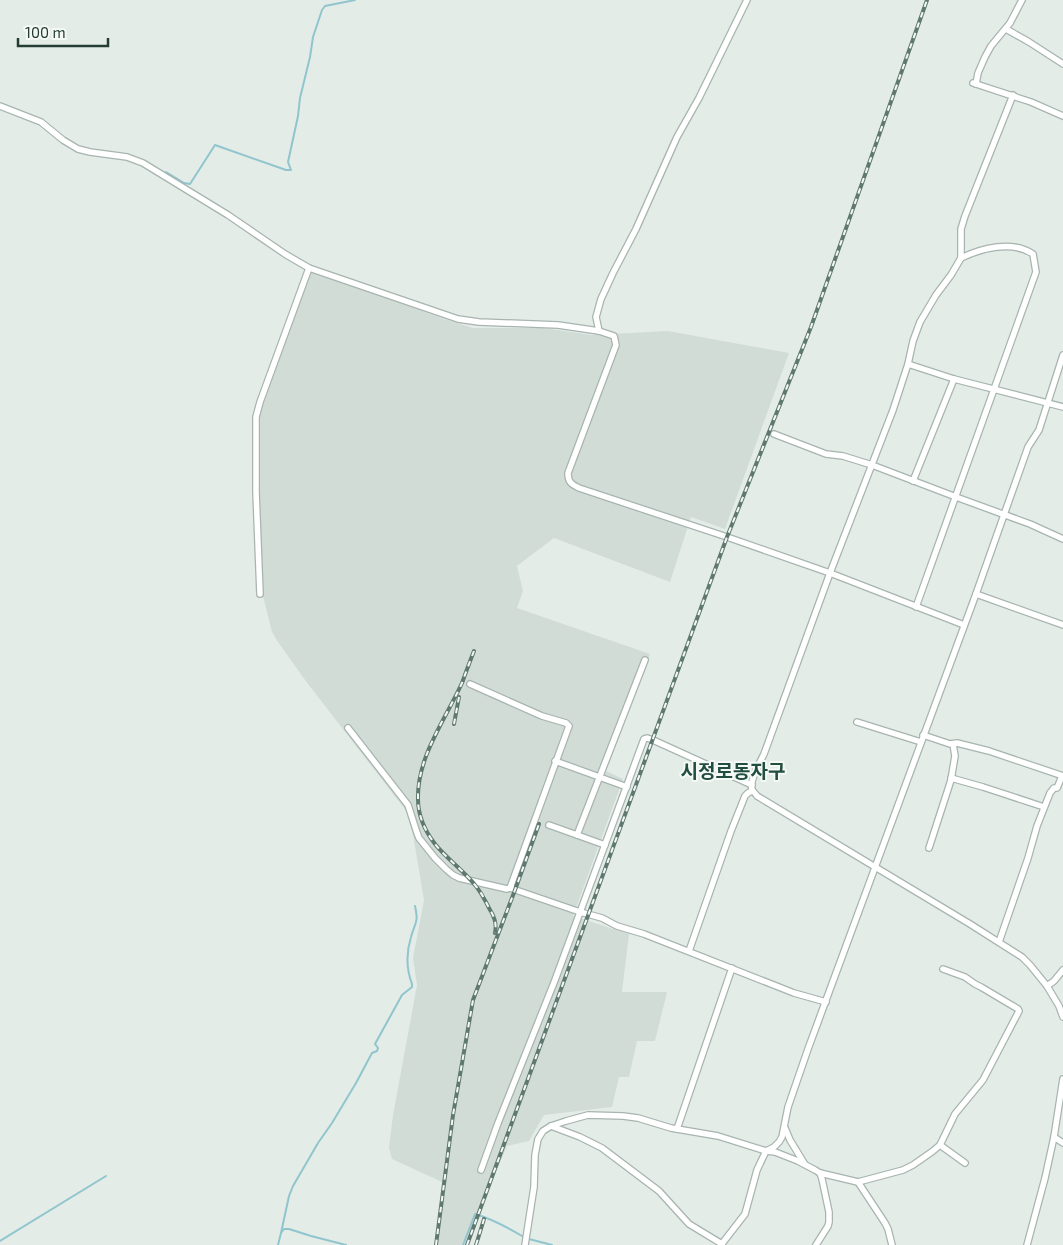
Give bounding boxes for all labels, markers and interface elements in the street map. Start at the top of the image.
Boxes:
scale bar [18,15,108,47]
text: 100 m [25,23,66,41]
district label: 시정로동자구 [681,759,785,782]

